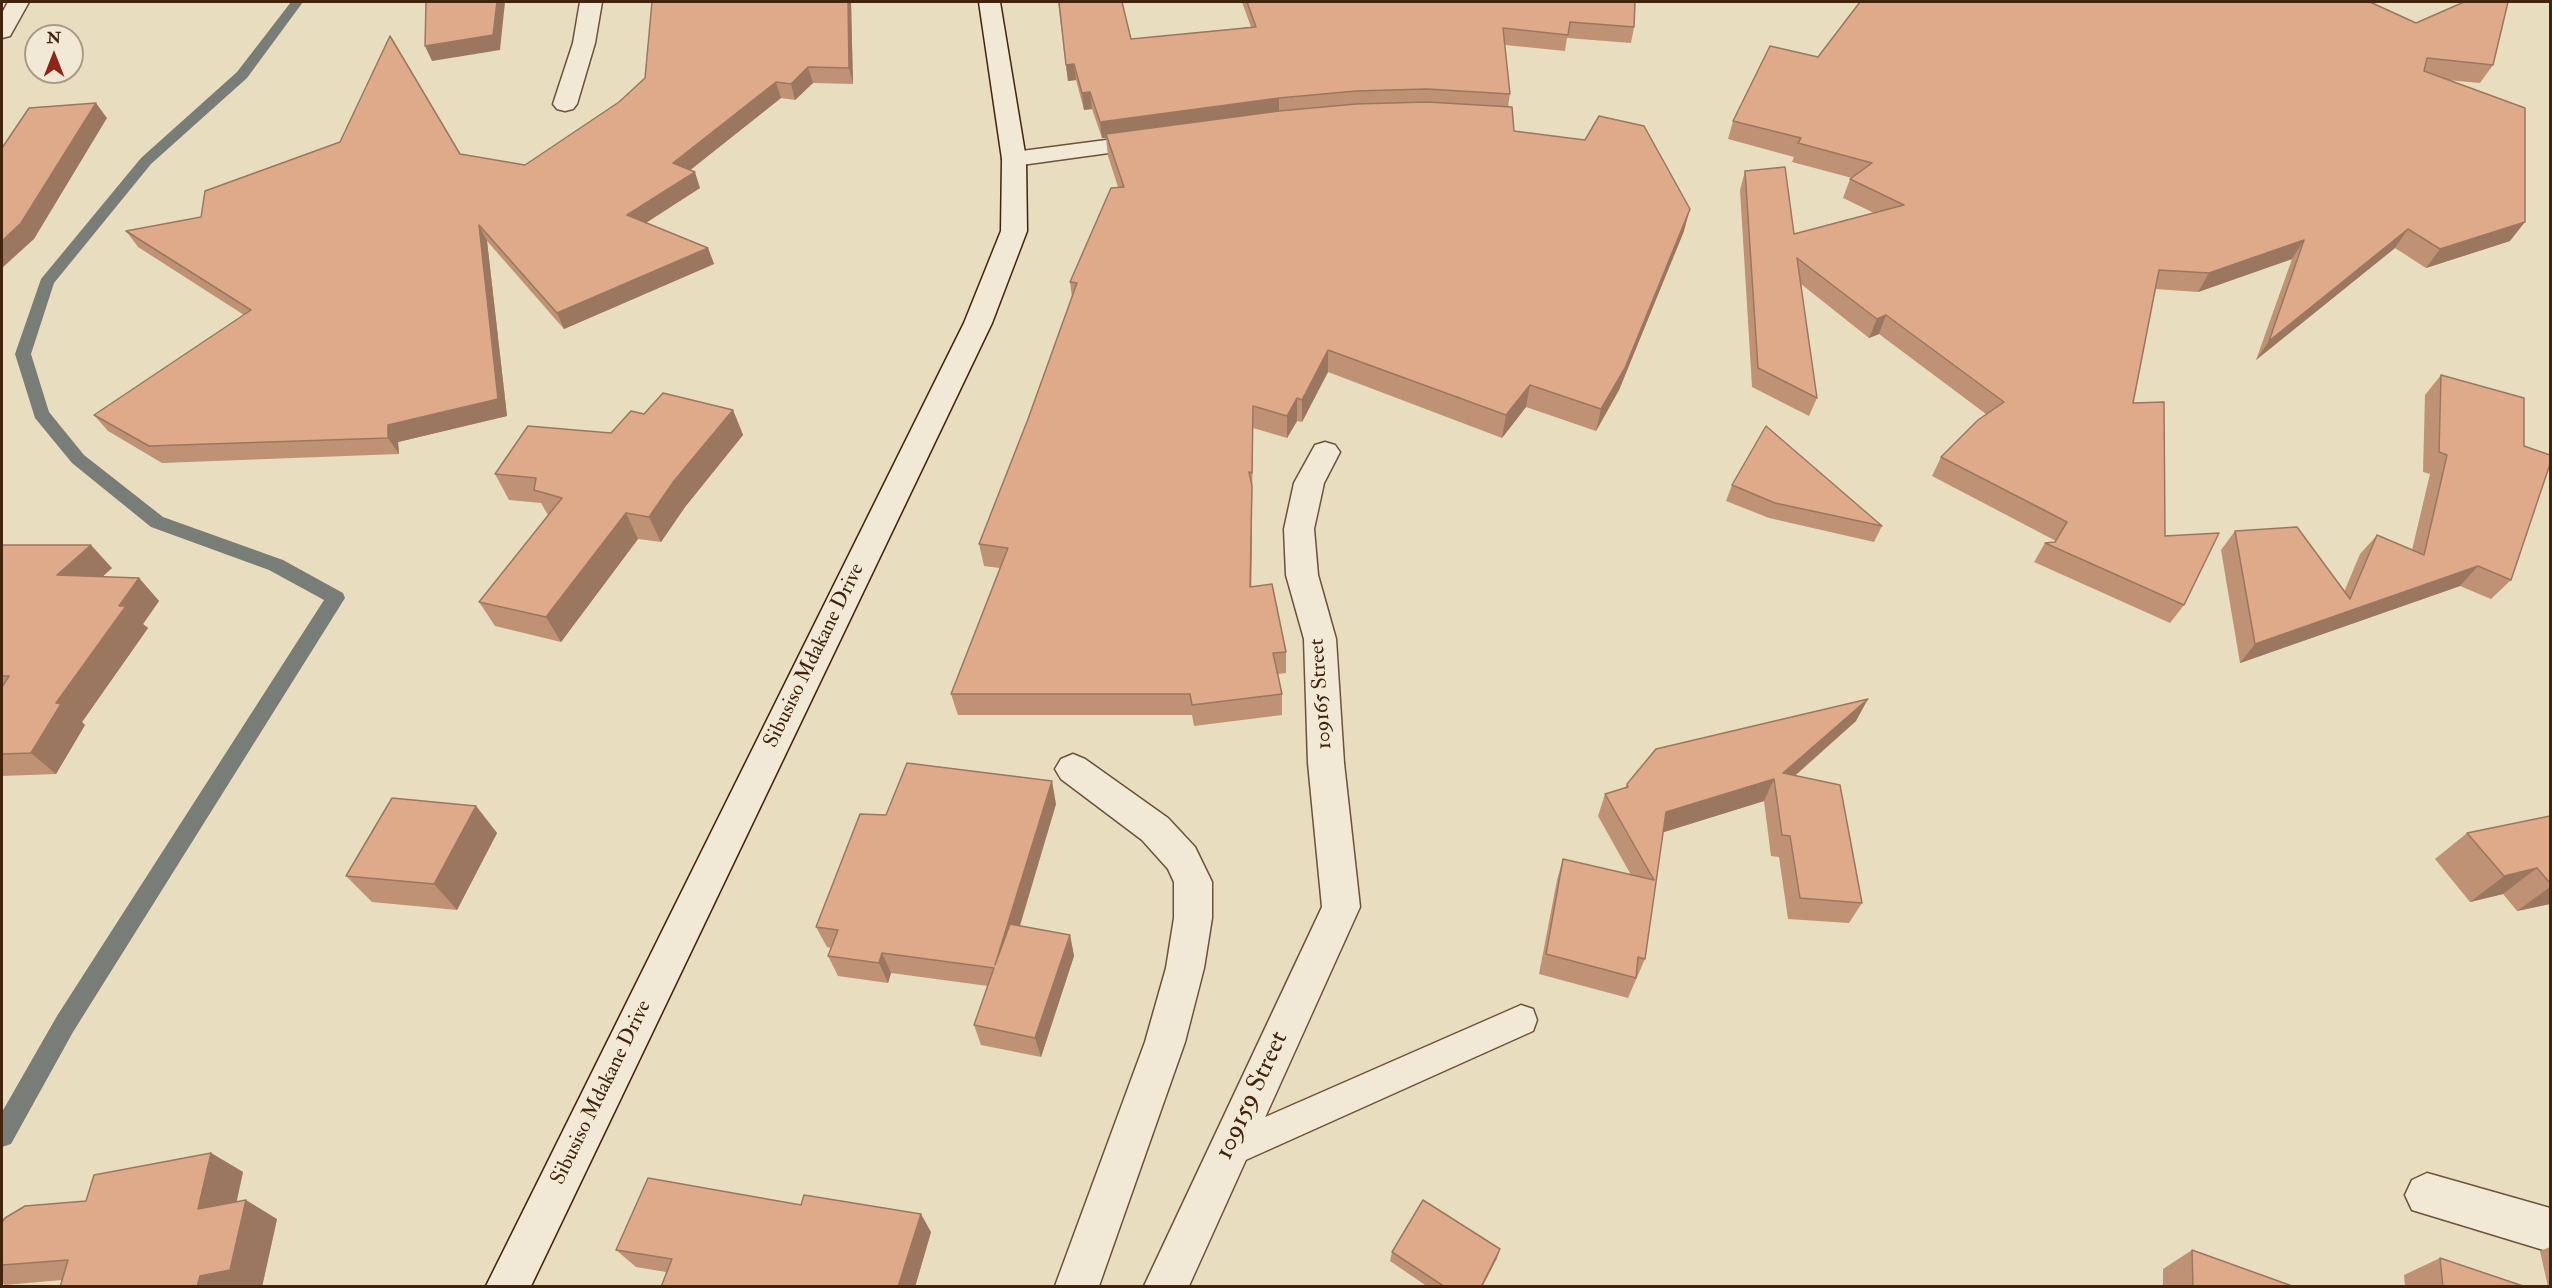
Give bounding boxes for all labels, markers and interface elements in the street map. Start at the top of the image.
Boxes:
north arrow [24,24,84,84]
text: N [47,28,61,48]
street label: Sibusiso Mdakane Drive [759,560,871,752]
street label: 109165 Street [1306,638,1338,750]
street label: Sibusiso Mdakane Drive [546,997,658,1189]
street label: 109159 Street [1210,1027,1296,1165]

